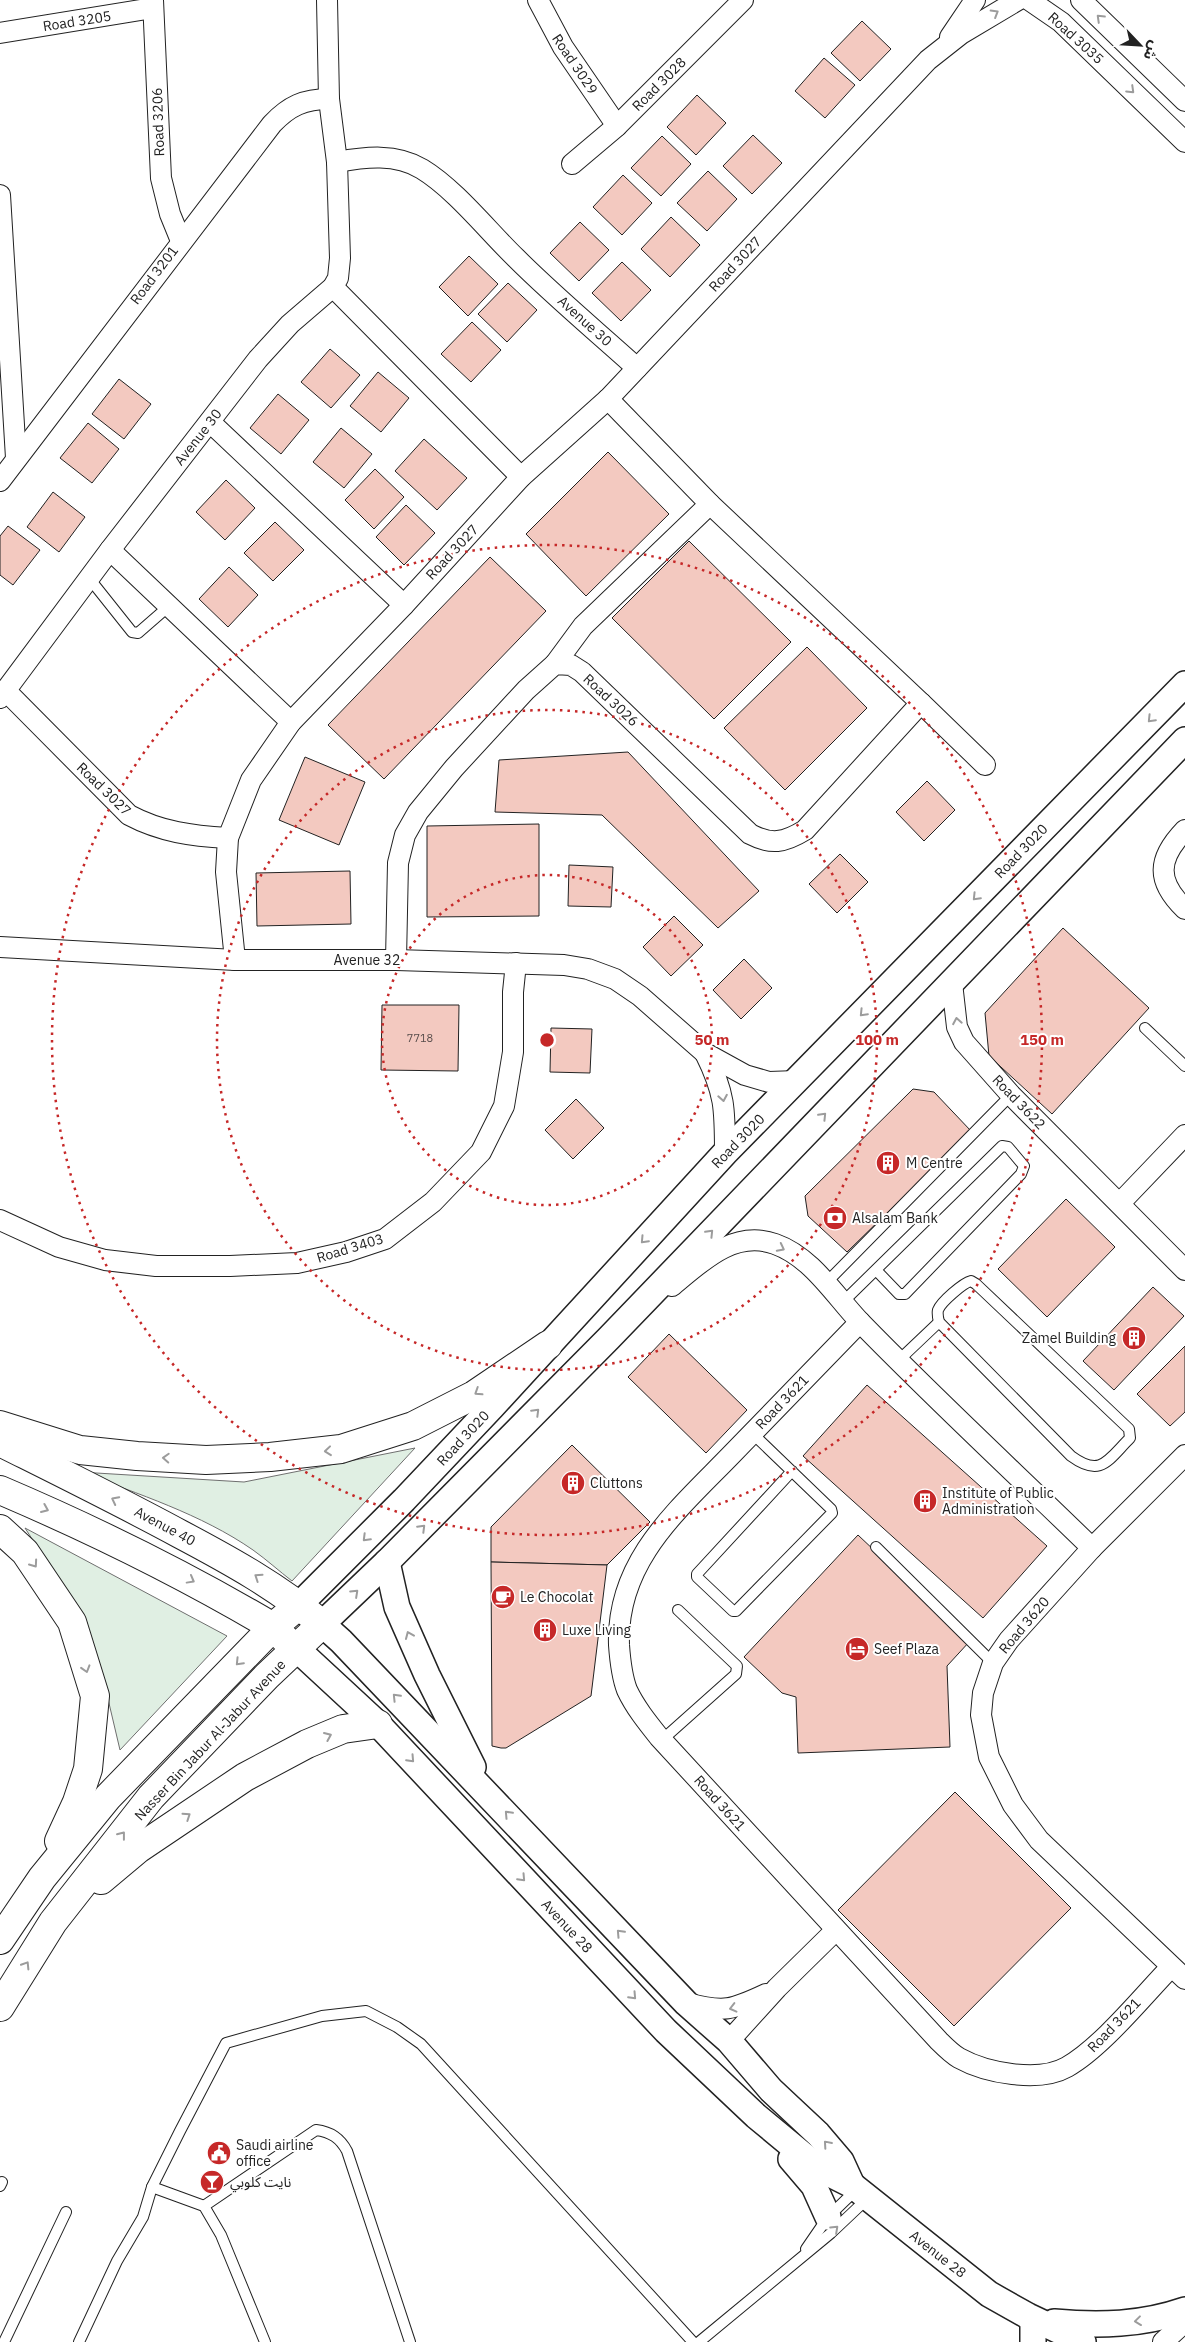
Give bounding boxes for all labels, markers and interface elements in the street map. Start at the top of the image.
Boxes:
street label: Road 3205 [41,7,113,35]
street label: Road 3035 [1044,8,1108,68]
one-way arrow [989,10,998,20]
one-way arrow [1096,15,1105,24]
north arrow [1115,20,1165,70]
street label: Road 3029 [548,30,602,98]
text: ش [1140,38,1164,63]
street label: Road 3028 [628,53,690,115]
one-way arrow [1126,84,1135,93]
street label: Road 3206 [148,87,168,157]
street label: Road 3027 [705,233,765,295]
street label: Road 3201 [126,242,182,308]
street label: Avenue 30 [554,292,616,350]
street label: Avenue 30 [170,405,226,469]
street label: Road 3027 [422,521,482,583]
street label: Road 3026 [580,670,642,730]
one-way arrow [1148,713,1157,722]
street label: Road 3027 [73,759,135,819]
street label: Road 3020 [991,820,1051,882]
one-way arrow [973,892,982,901]
street label: Avenue 32 [334,951,400,969]
one-way arrow [859,1008,868,1017]
one-way arrow [952,1017,962,1026]
text: 50 m [695,1030,729,1049]
text: 100 m [855,1030,899,1049]
text: 150 m [1020,1030,1064,1049]
house number: 7718 [407,1031,433,1045]
centre of rings [538,1031,556,1049]
street label: Road 3622 [989,1071,1049,1133]
one-way arrow [717,1094,727,1102]
street label: Road 3020 [708,1110,768,1172]
one-way arrow [817,1113,826,1122]
building icon: M Centre [875,1150,901,1176]
place label: M Centre [906,1154,963,1172]
bank icon: Alsalam Bank [822,1205,848,1231]
place label: Alsalam Bank [852,1209,938,1227]
street label: Road 3403 [314,1229,386,1267]
one-way arrow [704,1230,713,1239]
one-way arrow [641,1235,650,1244]
one-way arrow [775,1242,784,1252]
building icon: Zamel Building [1121,1325,1147,1351]
place label: Zamel Building [1022,1329,1117,1347]
street label: Road 3621 [752,1371,812,1433]
one-way arrow [475,1386,484,1395]
street label: Road 3020 [433,1407,493,1469]
one-way arrow [530,1409,539,1418]
one-way arrow [324,1445,332,1456]
one-way arrow [162,1452,170,1463]
building icon: Cluttons [560,1470,586,1496]
place label: Cluttons [590,1474,643,1492]
place label: Institute of Public Administration [942,1484,1054,1518]
building icon: Institute of Public Administration [912,1488,938,1514]
one-way arrow [112,1496,121,1506]
street label: Avenue 40 [131,1502,199,1550]
one-way arrow [40,1503,49,1514]
one-way arrow [416,1525,425,1534]
one-way arrow [363,1532,372,1541]
one-way arrow [28,1559,37,1568]
one-way arrow [186,1574,195,1584]
one-way arrow [255,1574,264,1583]
cafe icon: Le Chocolat [490,1584,516,1610]
place label: Le Chocolat [520,1588,593,1606]
one-way arrow [349,1590,358,1599]
street label: Road 3620 [995,1593,1053,1657]
building icon: Luxe Living [532,1617,558,1643]
place label: Luxe Living [562,1621,632,1639]
one-way arrow [405,1631,416,1640]
hotel icon: Seef Plaza [844,1636,870,1662]
place label: Seef Plaza [874,1640,940,1658]
street label: Nasser Bin Jabur Al-Jabur Avenue [131,1655,290,1824]
one-way arrow [236,1657,245,1666]
one-way arrow [81,1664,91,1673]
one-way arrow [393,1694,402,1703]
one-way arrow [323,1731,332,1742]
one-way arrow [405,1754,414,1763]
street label: Road 3621 [690,1771,750,1835]
one-way arrow [505,1811,514,1820]
one-way arrow [181,1813,191,1822]
one-way arrow [116,1831,125,1840]
one-way arrow [516,1872,525,1881]
street label: Avenue 28 [538,1895,596,1957]
one-way arrow [617,1929,626,1938]
one-way arrow [20,1962,29,1971]
one-way arrow [627,1991,636,2000]
street label: Road 3621 [1084,1994,1144,2056]
one-way arrow [729,2002,738,2013]
place label: Saudi airline office [236,2136,314,2170]
public building icon: Saudi airline office [206,2140,232,2166]
one-way arrow [824,2141,833,2150]
bar icon: نايت كلوبي [199,2169,225,2195]
place label: نايت كلوبي [230,2173,292,2193]
one-way arrow [829,2226,838,2235]
street label: Avenue 28 [906,2226,970,2282]
one-way arrow [1133,2315,1141,2326]

